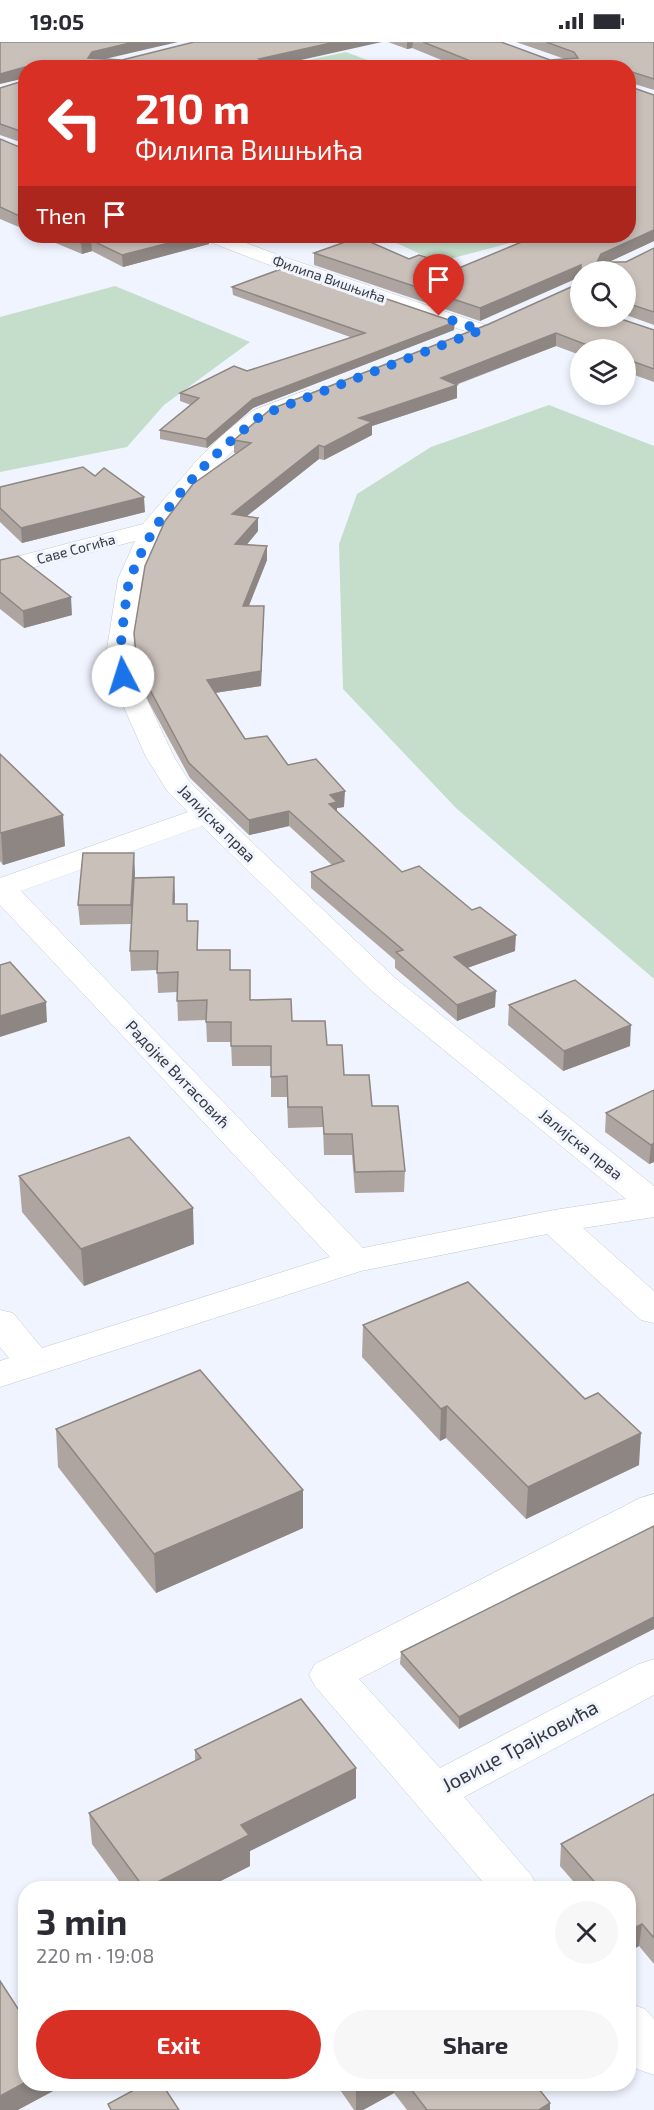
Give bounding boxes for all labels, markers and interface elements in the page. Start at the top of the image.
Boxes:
text: 19:05 [30,8,84,34]
text: 210 m [135,82,250,132]
icon: left [36,84,114,162]
text: Филипа Вишњића [135,133,363,165]
icon: arrive [98,198,131,231]
text: Then [36,202,86,228]
street label: Филипа Вишњића [270,251,388,306]
pin [413,254,464,316]
map controls [570,261,636,405]
button: search [570,261,636,327]
icon: arrive [422,263,455,296]
button: layers [570,339,636,405]
street label: Саве Согића [35,530,117,567]
position arrow [91,644,155,708]
street label: Јалијска прва [174,780,260,866]
street label: Радојке Витасовић [122,1016,234,1132]
street label: Јалијска прва [535,1104,627,1184]
street label: Јовице Трајковића [437,1694,602,1796]
text: 3 min [36,1899,127,1942]
button: close [555,1901,618,1964]
text: 220 m · 19:08 [36,1943,154,1967]
button: Exit [36,2010,321,2079]
button: Share [333,2010,618,2079]

